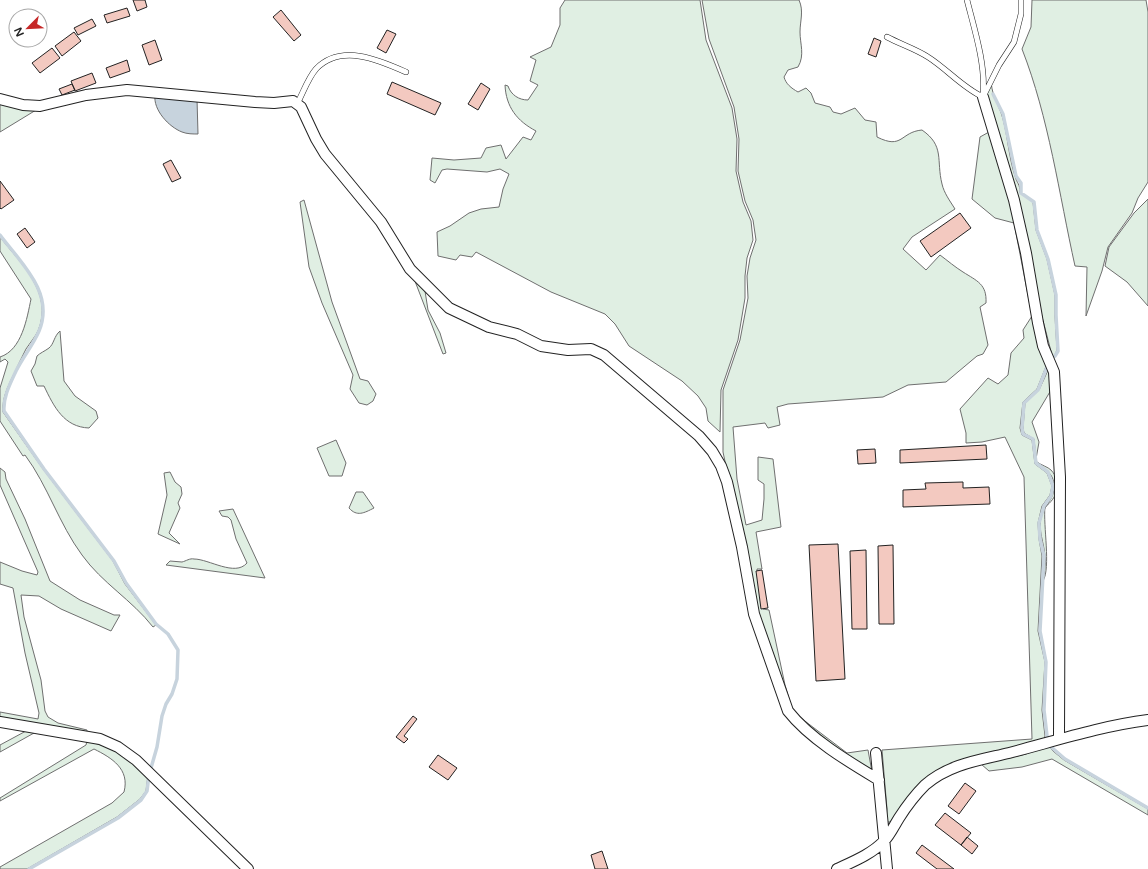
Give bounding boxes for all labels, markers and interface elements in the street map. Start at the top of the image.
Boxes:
north arrow [8,8,48,48]
text: N [12,25,27,39]

